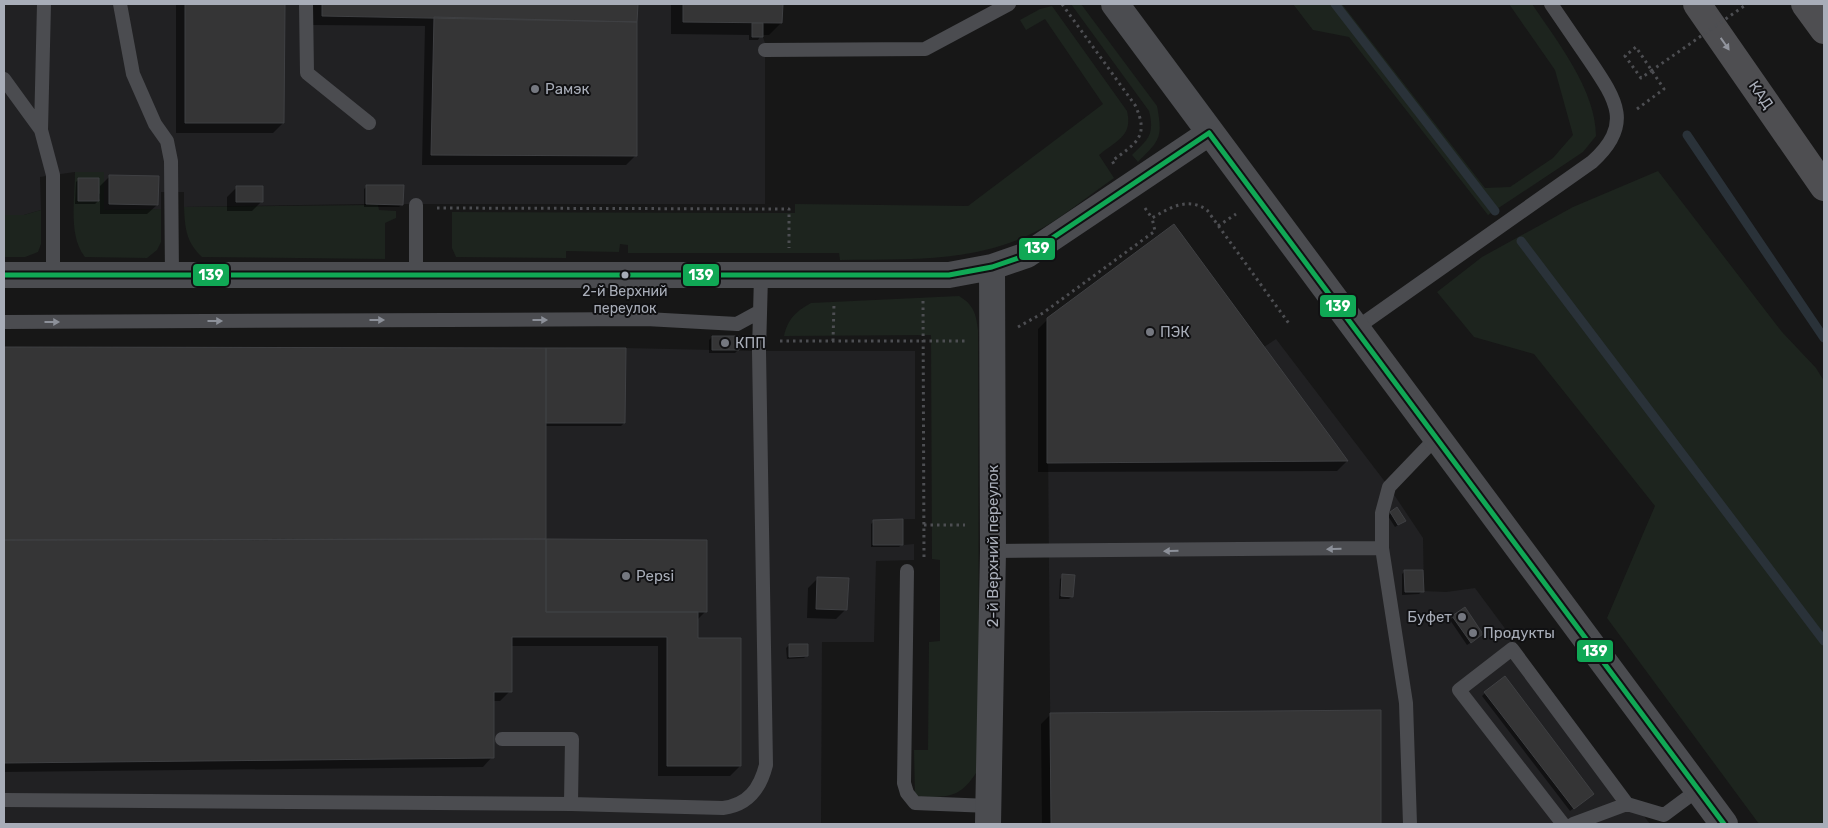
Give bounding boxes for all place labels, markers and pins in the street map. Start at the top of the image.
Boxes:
place label: Рамэк [545,80,590,98]
marker: Рамэк [529,83,541,95]
marker: 2-й Верхний переулок [620,270,630,280]
place label: 2-й Верхний переулок [582,283,668,317]
place label: ПЭК [1160,323,1190,341]
marker: ПЭК [1144,326,1156,338]
place label: КПП [735,334,766,352]
marker: КПП [719,337,731,349]
place label: Pepsi [636,567,674,585]
marker: Pepsi [620,570,632,582]
place label: Буфет [1407,608,1452,626]
marker: Буфет [1456,611,1468,623]
place label: Продукты [1483,624,1555,642]
marker: Продукты [1467,627,1479,639]

